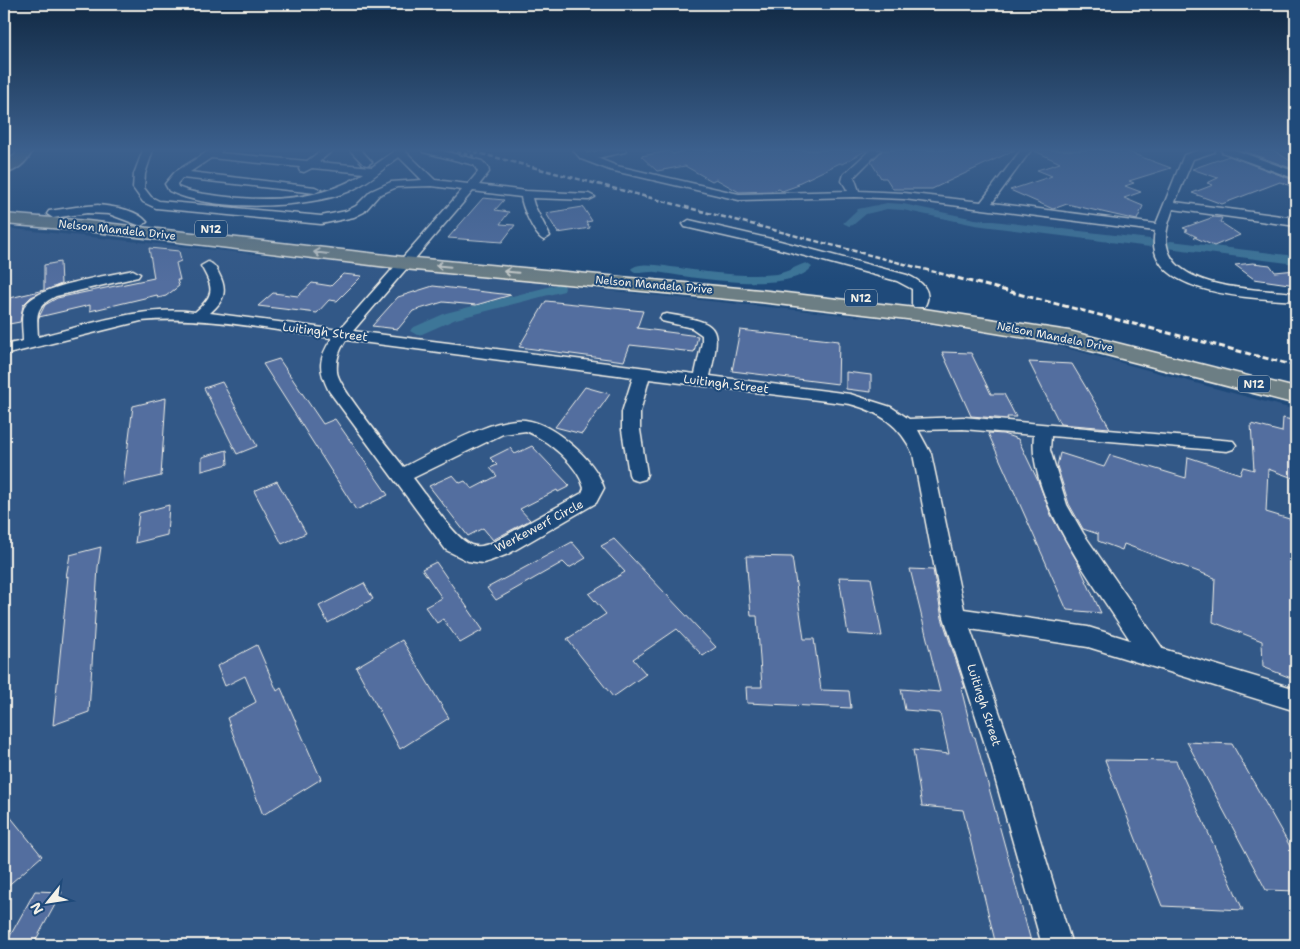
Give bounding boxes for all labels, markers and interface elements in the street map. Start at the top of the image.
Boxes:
street label: Nelson Mandela Drive [58,216,176,244]
road number: N12 [195,220,227,238]
one-way arrow [314,248,330,258]
one-way arrow [435,262,451,271]
one-way arrow [503,268,519,277]
street label: Nelson Mandela Drive [595,272,713,298]
road number: N12 [845,290,877,306]
street label: Nelson Mandela Drive [996,318,1114,356]
street label: Luitingh Street [281,319,369,345]
street label: Luitingh Street [682,371,770,397]
road number: N12 [1238,376,1270,392]
street label: Werkewerf Circle [492,496,586,556]
street label: Luitingh Street [963,662,1005,748]
north arrow [22,876,72,926]
text: N [26,899,47,918]

